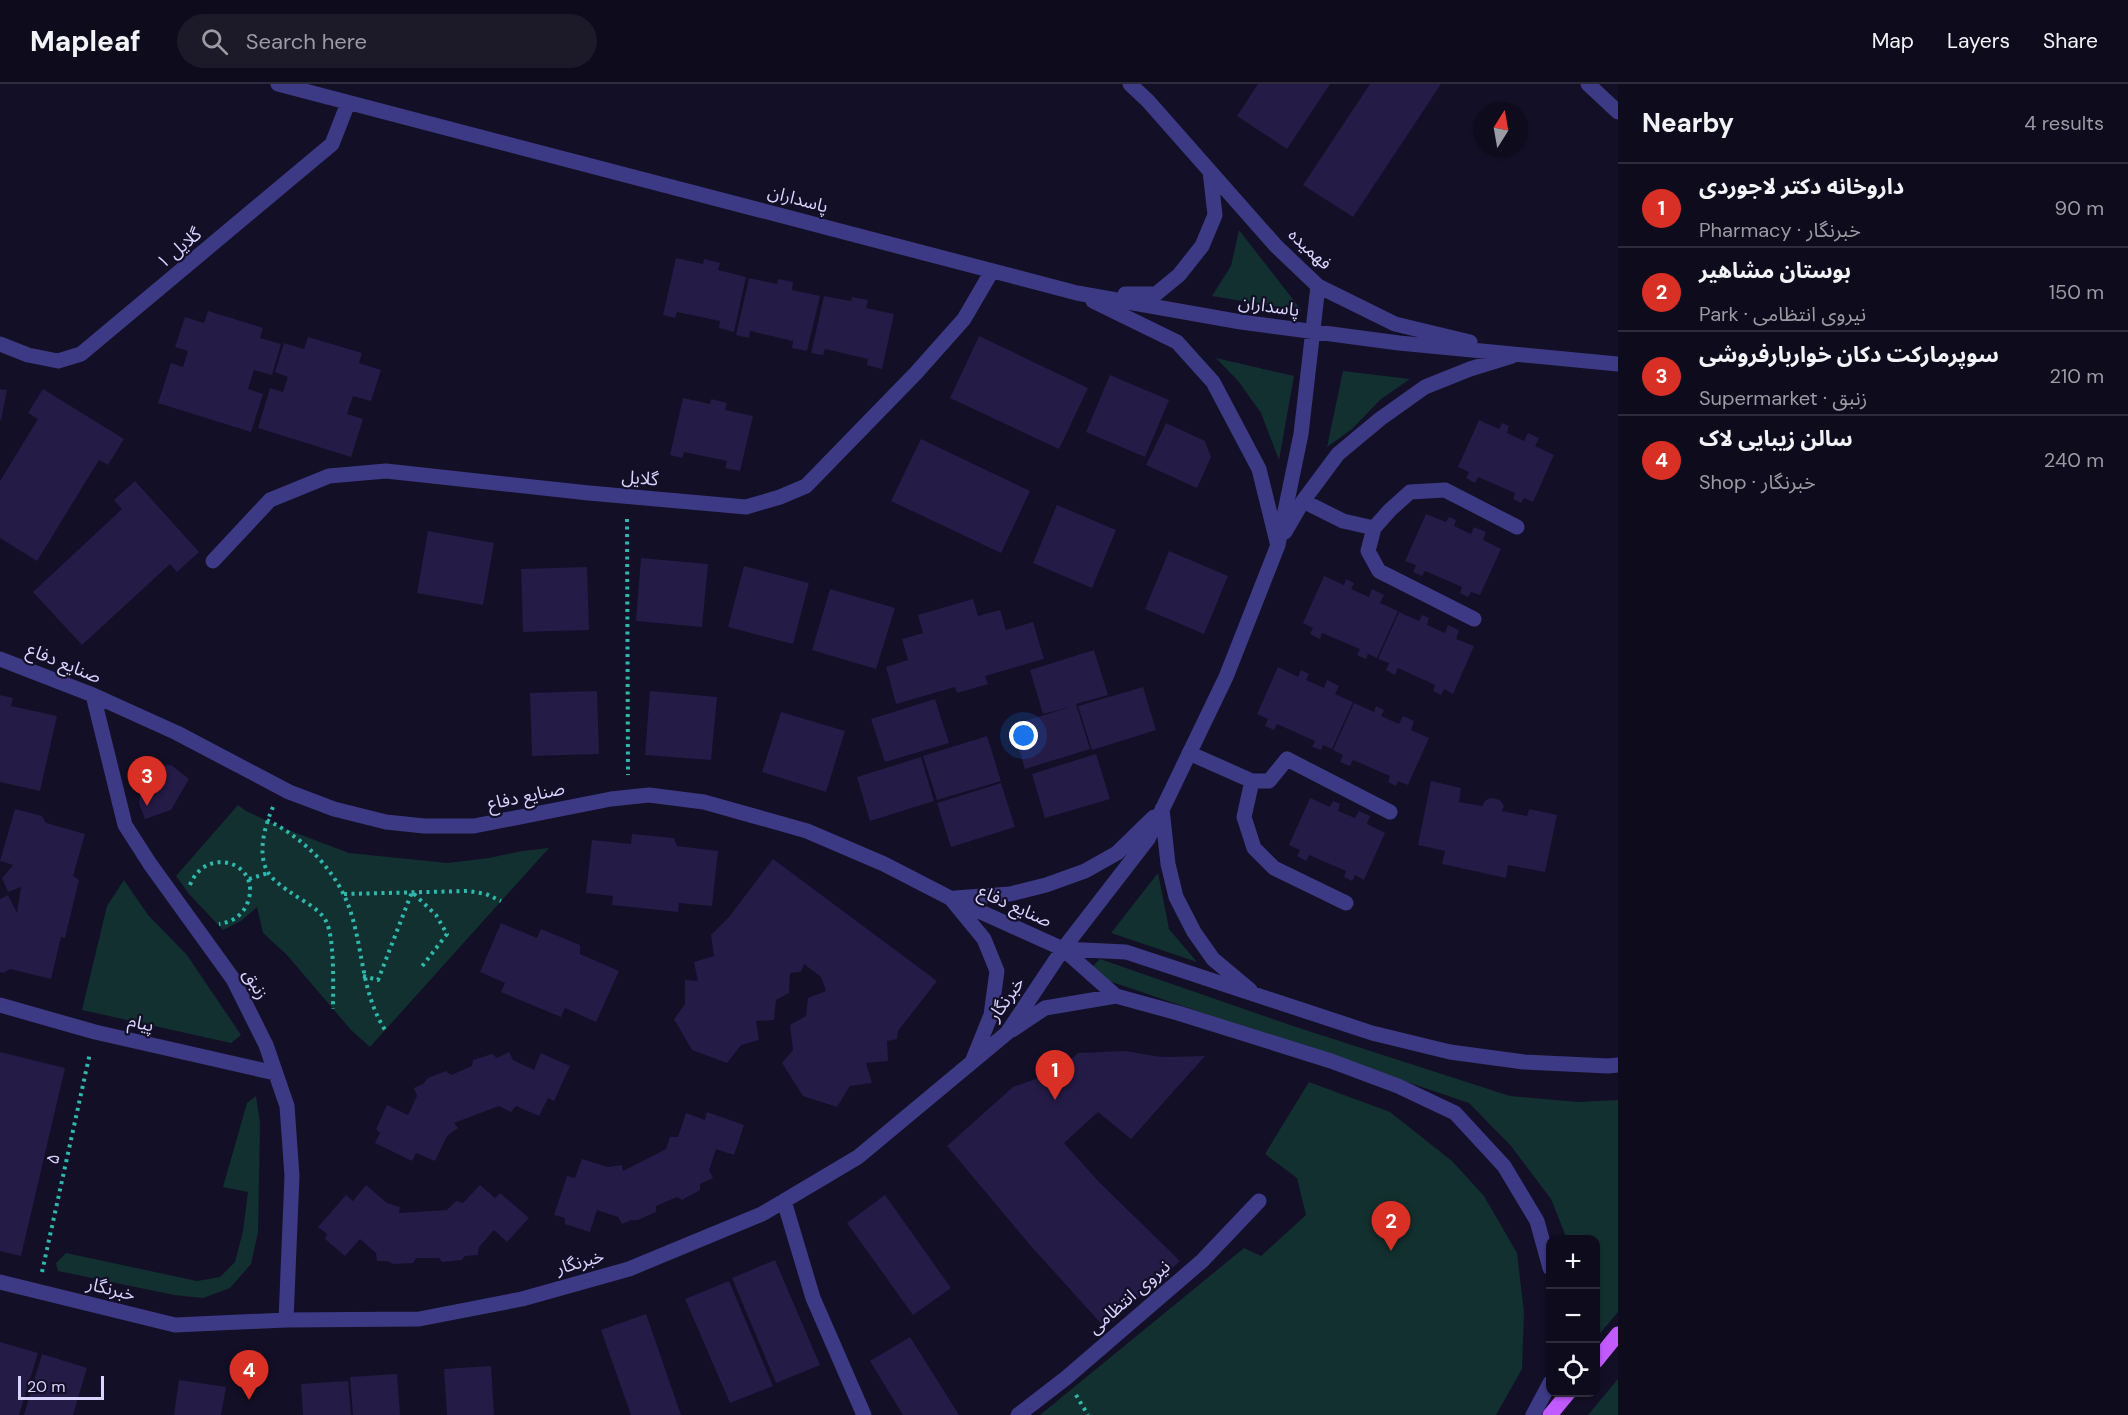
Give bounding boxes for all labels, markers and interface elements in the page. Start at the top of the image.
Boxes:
search box [177,14,597,68]
text: Mapleaf [30,23,141,60]
icon: search [198,25,231,58]
text: Search here [246,27,367,56]
text: Map [1872,27,1914,55]
text: Layers [1947,27,2010,55]
text: Share [2043,27,2098,55]
north arrow [1474,102,1528,156]
text: Nearby [1642,106,1734,140]
text: 4 results [2024,110,2104,136]
text: داروخانه دکتر لاجوردی [1699,172,1904,201]
street label: پاسداران [765,179,831,219]
text: 1 [1658,195,1665,221]
text: 90 m [2055,195,2104,221]
text: Pharmacy · خبرنگار [1699,217,1861,243]
street label: گلایل ۱ [151,222,207,274]
street label: فهمیده [1283,223,1337,275]
text: بوستان مشاهیر [1699,256,1851,285]
text: 2 [1656,279,1667,305]
text: 150 m [2049,279,2104,305]
street label: پاسداران [1237,290,1301,322]
text: Park · نیروی انتظامی [1699,301,1866,327]
text: سوپرمارکت دکان خواربارفروشی [1699,340,1999,369]
text: 3 [1655,363,1668,389]
text: 210 m [2049,363,2104,389]
text: Supermarket · زنبق [1699,385,1867,411]
text: سالن زیبایی لاک [1699,424,1853,453]
text: 4 [1655,447,1668,473]
text: 240 m [2044,447,2104,473]
street label: گلایل [621,464,660,492]
text: Shop · خبرنگار [1699,469,1816,495]
street label: صنایع دفاع [22,637,105,691]
your location [1009,721,1038,750]
pin: 3 [128,756,166,806]
street label: صنایع دفاع [485,776,567,818]
street label: صنایع دفاع [973,879,1056,935]
street label: زنبق [238,964,274,1004]
street label: خبرنگار [981,972,1030,1027]
street label: پیام [125,1008,156,1040]
pin: 1 [1036,1050,1074,1100]
street label: ۵ [40,1151,66,1167]
pin: 2 [1372,1202,1410,1251]
map controls [1546,1235,1600,1397]
button: + [1546,1235,1600,1289]
street label: خبرنگار [552,1244,607,1281]
street label: نیروی انتظامی [1083,1255,1175,1339]
street label: خبرنگار [83,1271,138,1307]
button: − [1546,1289,1600,1343]
button: locate [1546,1343,1600,1397]
pin: 4 [230,1350,268,1400]
scale bar [18,1373,104,1400]
text: 20 m [27,1376,66,1397]

